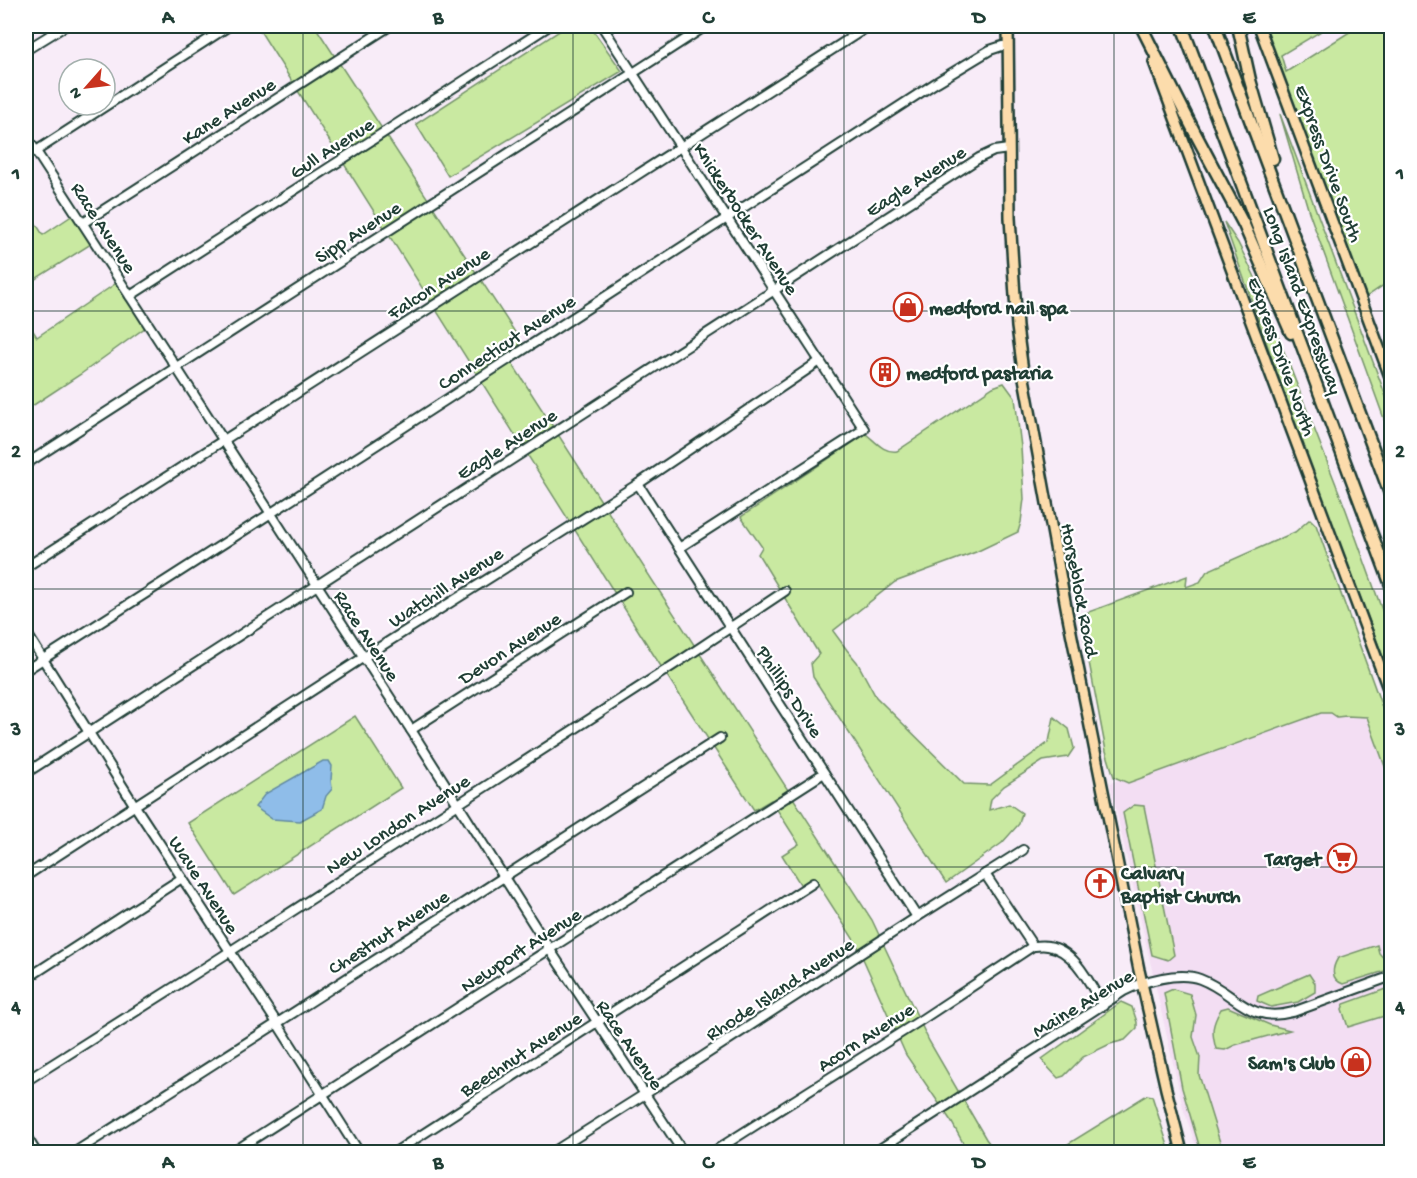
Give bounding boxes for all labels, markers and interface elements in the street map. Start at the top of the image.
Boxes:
text: A [161,8,176,31]
text: B [432,8,444,31]
text: C [702,8,716,31]
text: D [970,8,986,31]
text: E [1243,8,1257,31]
north arrow [57,57,117,117]
street label: Kane Avenue [179,74,282,152]
street label: Express Drive South [1288,82,1366,246]
text: N [66,83,88,101]
street label: Gull Avenue [287,114,380,186]
street label: Knickerbocker Avenue [686,139,802,301]
street label: Eagle Avenue [863,142,972,224]
text: 1 [11,164,20,187]
text: 1 [1395,164,1404,187]
street label: Race Avenue [64,179,140,279]
street label: Sipp Avenue [311,197,407,270]
street label: Long Island Expressway [1256,204,1345,398]
street label: Falcon Avenue [384,243,496,327]
street label: Express Drive North [1240,275,1319,440]
street label: Connecticut Avenue [435,291,581,397]
shop icon: medford nail spa [892,291,924,323]
place label: medford nail spa [929,299,1069,322]
building icon: medford pastaria [869,356,901,388]
place label: medford pastaria [906,364,1053,387]
street label: Eagle Avenue [454,405,563,487]
text: 2 [11,442,21,465]
text: 2 [1395,442,1405,465]
street label: Horseblock Road [1053,522,1102,662]
street label: Watchill Avenue [385,543,509,634]
street label: Race Avenue [327,587,403,687]
street label: Devon Avenue [454,608,567,693]
street label: Phillips Drive [749,642,827,744]
text: 3 [10,720,21,743]
text: 3 [1394,720,1405,743]
street label: New London Avenue [322,770,476,881]
street label: Wave Avenue [162,833,243,940]
supermarket icon: Target [1326,842,1358,874]
place label: Target [1263,850,1323,873]
place label: Calvary Baptist Church [1120,864,1241,910]
church icon: Calvary Baptist Church [1084,867,1116,899]
street label: Chestnut Avenue [325,886,455,982]
street label: Newport Avenue [457,904,587,999]
street label: Rhode Island Avenue [702,934,860,1047]
street label: Maine Avenue [1029,965,1139,1044]
street label: Race Avenue [590,997,667,1096]
text: 4 [10,998,21,1021]
text: 4 [1394,998,1405,1021]
street label: Acorn Avenue [814,999,920,1079]
street label: Beechnut Avenue [456,1008,588,1104]
shop icon: Sam's Club [1340,1046,1372,1078]
place label: Sam's Club [1248,1054,1335,1077]
text: A [161,1153,176,1176]
text: B [432,1153,444,1176]
text: C [702,1153,716,1176]
text: D [970,1153,986,1176]
text: E [1243,1153,1257,1176]

